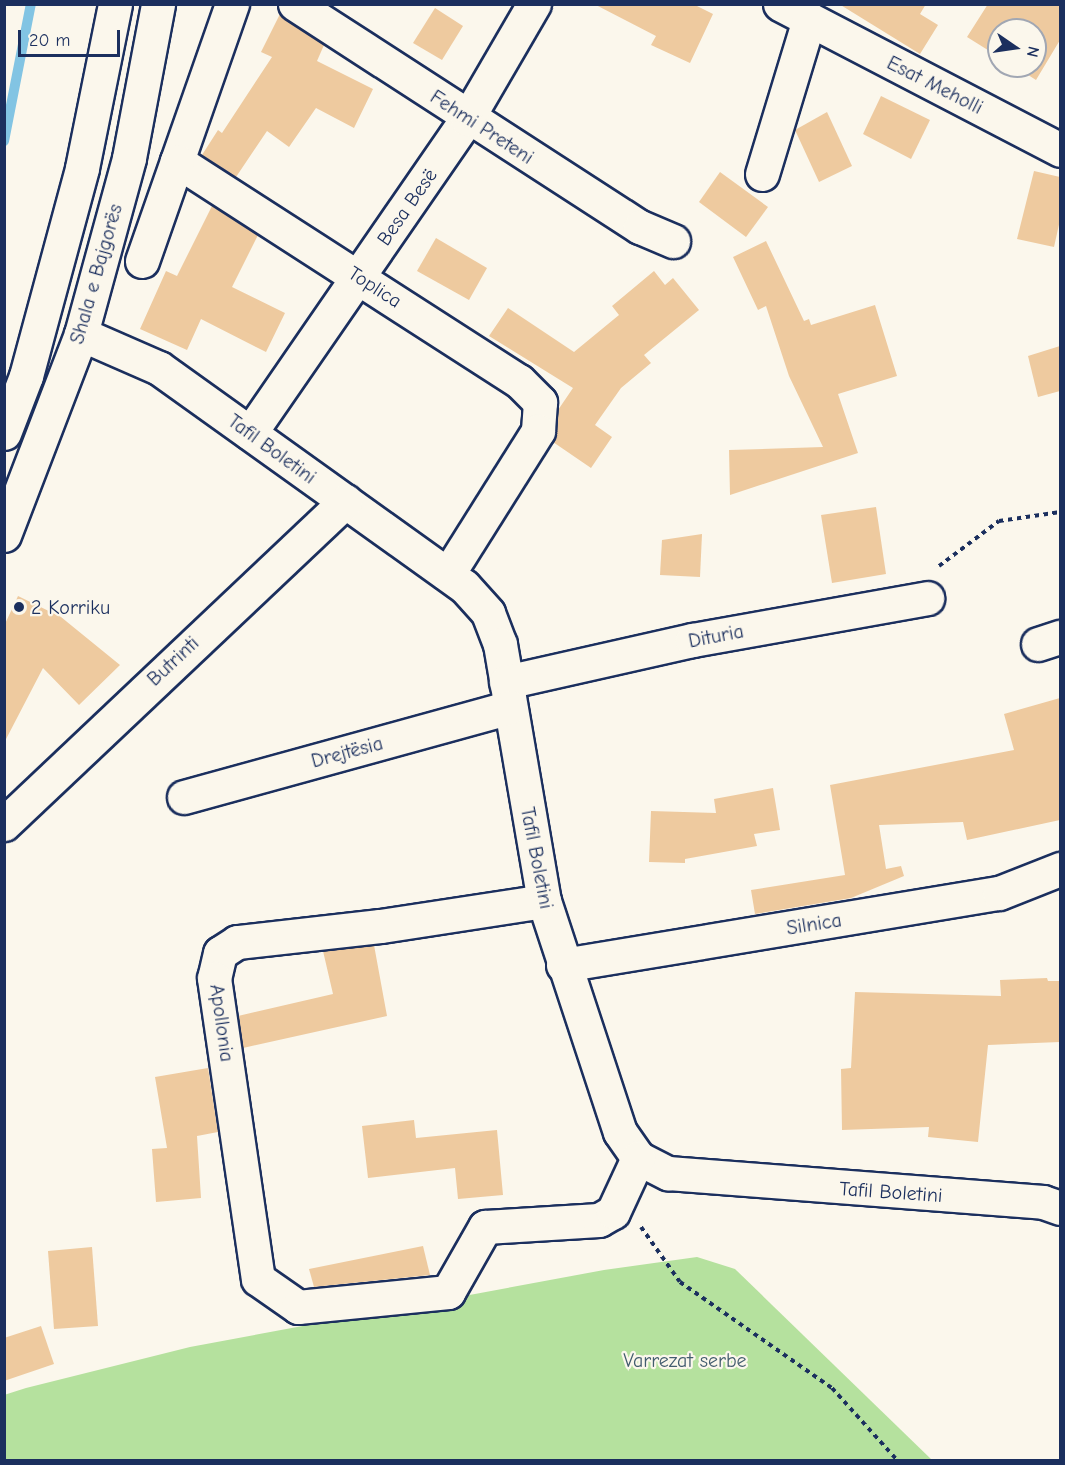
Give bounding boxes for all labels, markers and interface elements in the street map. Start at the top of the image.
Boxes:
scale bar [21,18,123,56]
north arrow [987,18,1047,78]
text: 20 m [29,30,70,51]
text: N [1023,44,1043,59]
street label: Esat Meholli [883,51,987,119]
street label: Fehmi Preteni [426,85,538,169]
street label: Besa Besë [372,164,442,250]
street label: Shala e Bajgorës [65,201,127,347]
street label: Toplica [344,261,406,313]
street label: Tafil Boletini [223,409,321,489]
place label: 2 Korriku [31,595,110,619]
marker: 2 Korriku [12,600,26,614]
street label: Dituria [686,619,746,653]
street label: Butrinti [142,631,204,691]
street label: Drejtësia [309,731,385,773]
street label: Tafil Boletini [515,805,559,911]
street label: Silnica [785,908,843,940]
street label: Apollonia [205,983,239,1063]
street label: Tafil Boletini [839,1176,943,1208]
park label: Varrezat serbe [623,1348,747,1372]

